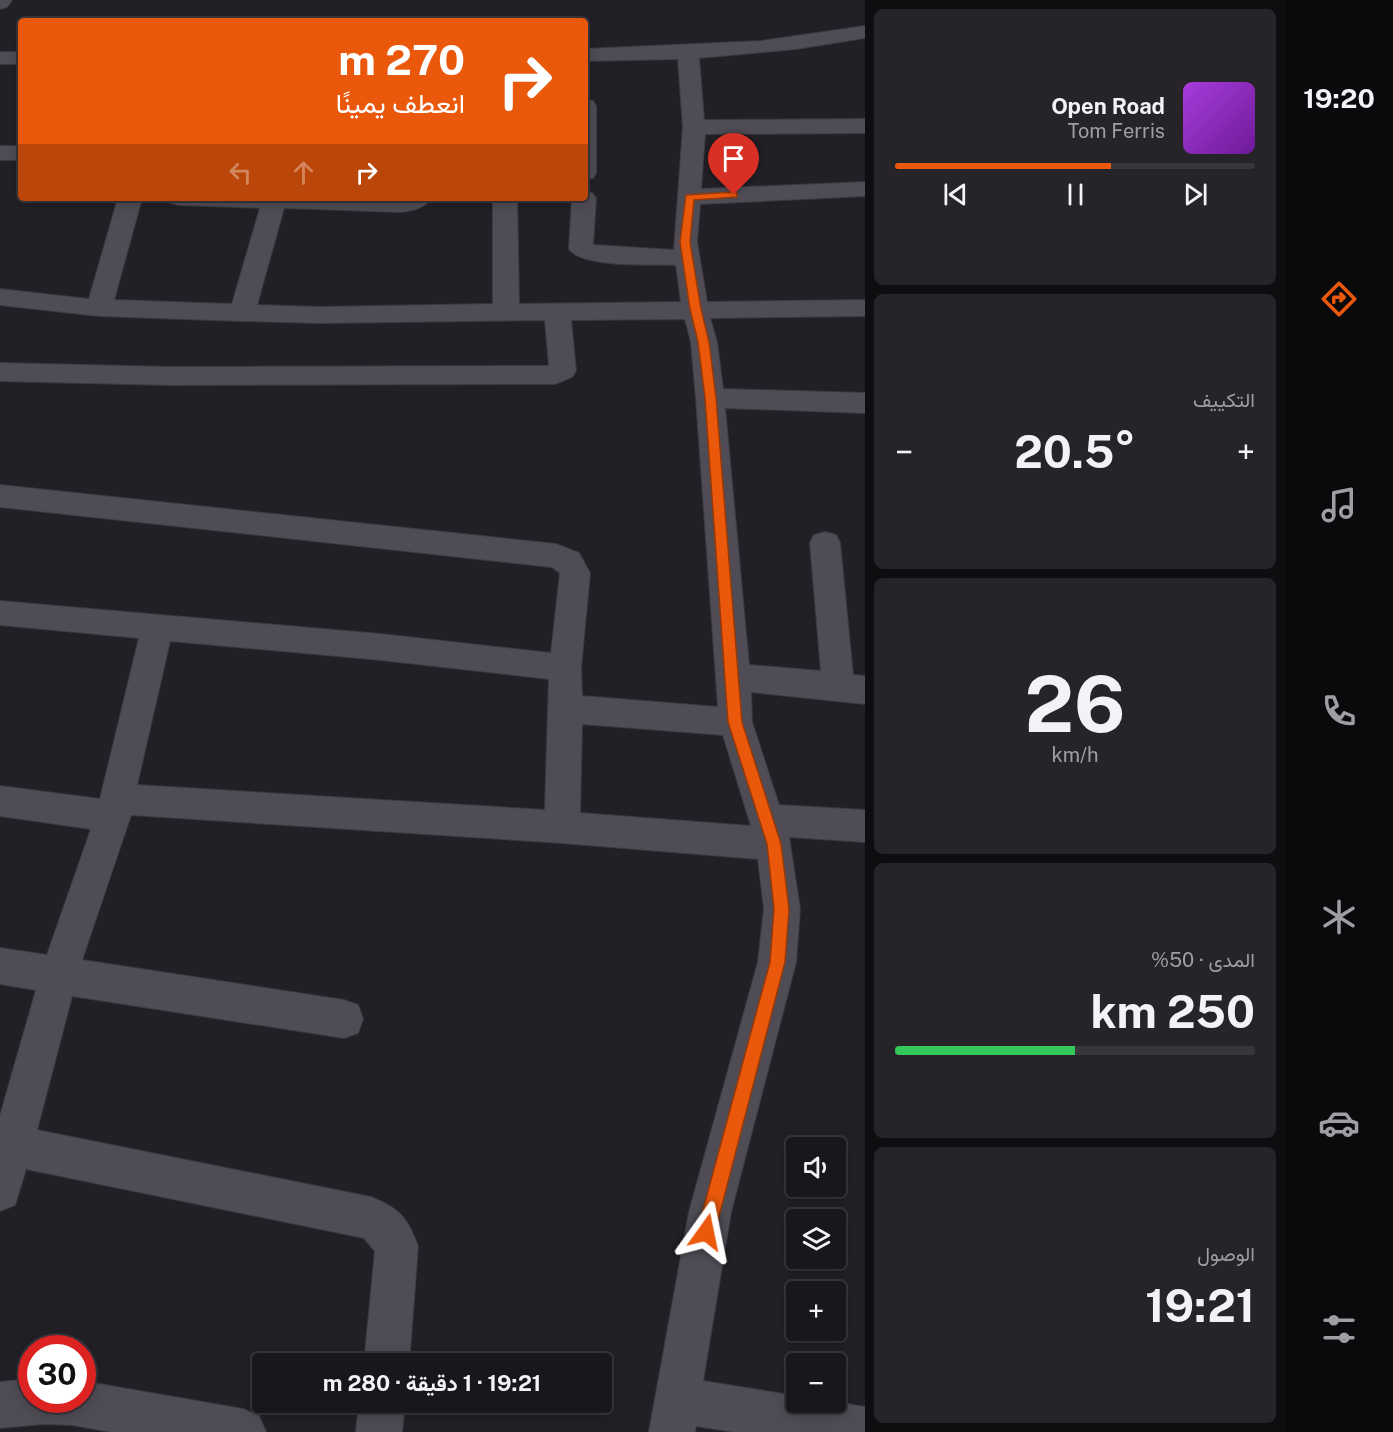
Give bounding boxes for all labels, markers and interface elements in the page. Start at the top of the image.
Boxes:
text: 270 m [338,35,465,84]
icon: right [486,42,564,120]
text: 19:20 [1303,82,1375,114]
text: انعطف يمينًا [336,87,465,119]
text: Open Road [1051,93,1165,119]
text: Tom Ferris [1067,119,1165,143]
pin [708,133,759,195]
icon: arrive [717,142,750,175]
icon: left [224,156,257,189]
icon: ahead [287,156,320,189]
icon: right [350,156,383,189]
icon: previous [939,178,972,211]
icon: pause [1059,178,1092,211]
icon: next [1179,178,1212,211]
icon: directions [1318,278,1360,320]
text: التكييف [1193,388,1255,412]
text: 20.5° [1014,425,1136,478]
text: − [895,433,913,471]
text: + [1237,433,1255,471]
icon: music [1318,484,1360,526]
text: 26 [1024,658,1126,750]
icon: phone [1318,690,1360,732]
text: km/h [1051,743,1099,767]
icon: climate [1318,896,1360,938]
text: المدى · 50% [1151,948,1255,972]
text: 250 km [1091,985,1255,1038]
icon: car [1318,1102,1360,1144]
map controls [786,1137,846,1413]
button: sound [786,1137,846,1197]
position arrow [674,1200,738,1264]
button: layers [786,1209,846,1269]
text: الوصول [1197,1242,1255,1266]
text: 19:21 [1145,1279,1255,1332]
button: + [786,1281,846,1341]
icon: filters [1318,1308,1360,1350]
speed limit sign: 30 [18,1335,96,1413]
button: − [786,1353,846,1413]
text: 19:21 · 1 دقيقة · 280 m [323,1370,541,1396]

